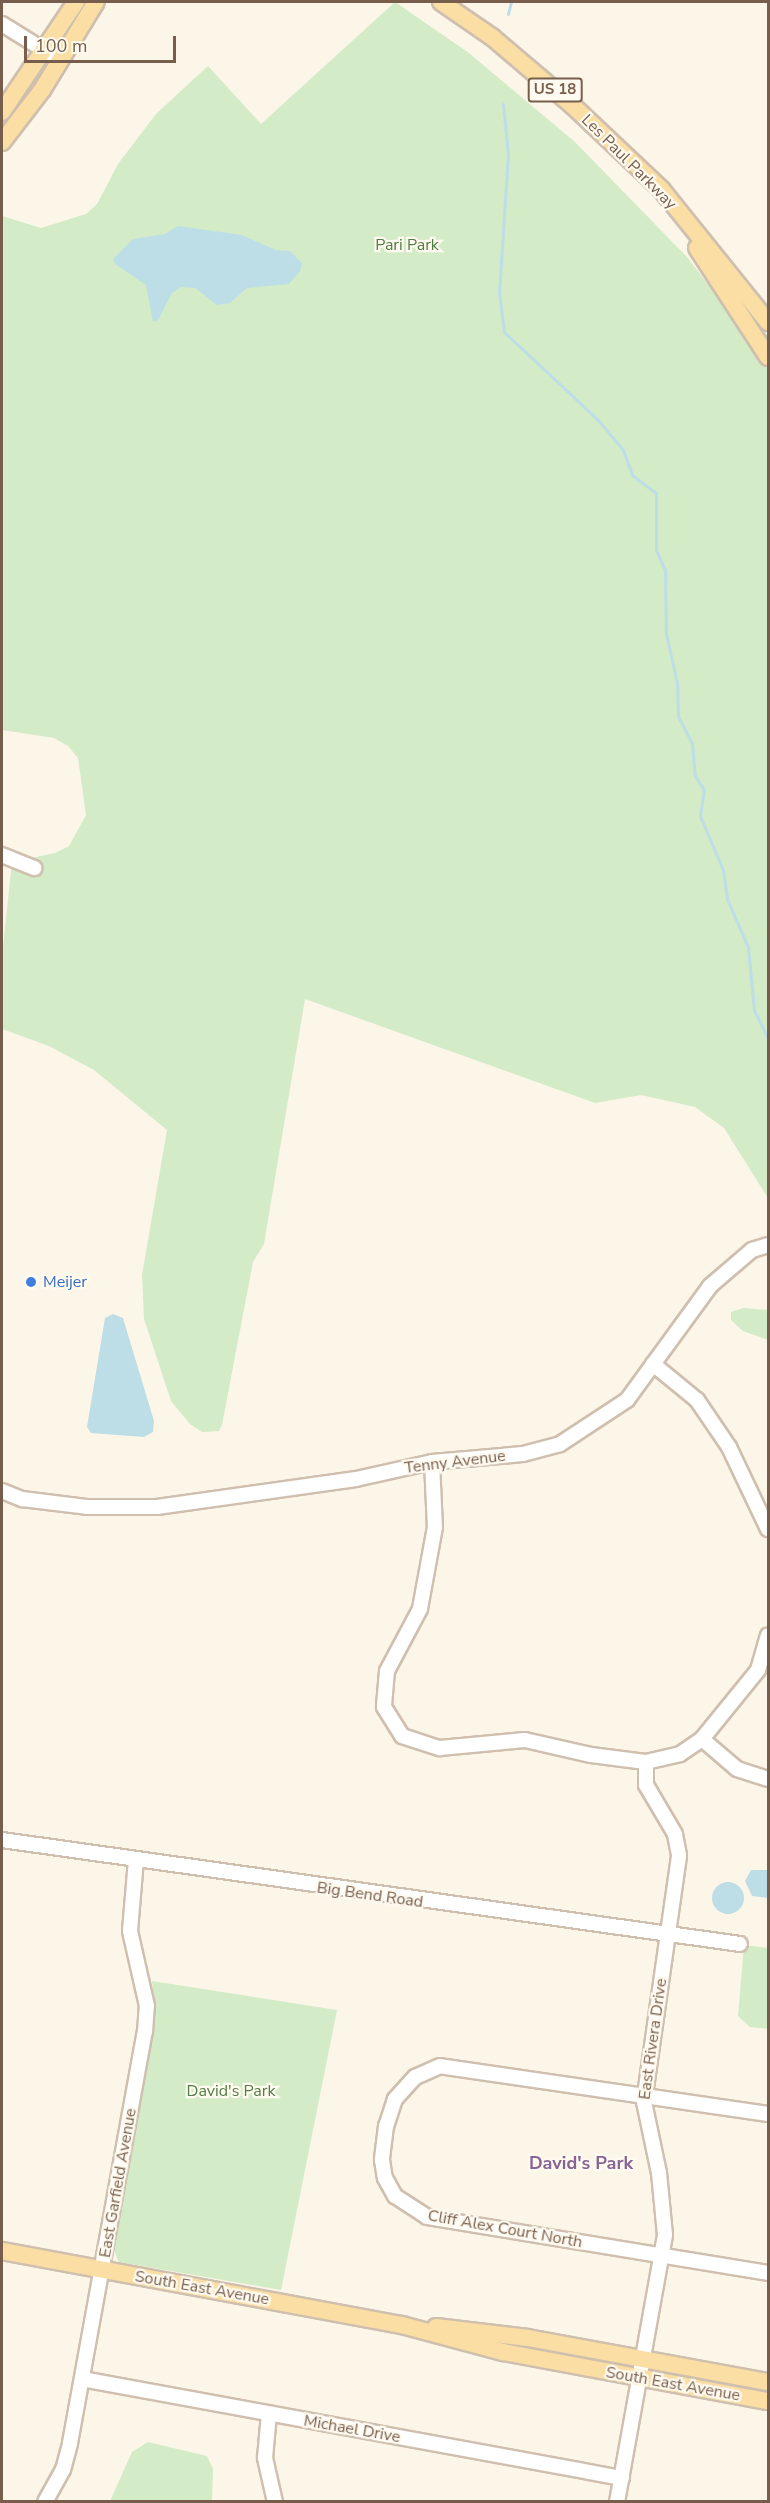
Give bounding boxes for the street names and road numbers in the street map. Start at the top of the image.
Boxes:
road number: US 18 [526,78,584,102]
street label: Les Paul Parkway [577,110,681,214]
street label: Tenny Avenue [403,1446,507,1478]
street label: Big Bend Road [316,1878,424,1912]
street label: East Rivera Drive [635,1977,671,2101]
street label: East Garfield Avenue [95,2107,141,2259]
street label: Cliff Alex Court North [426,2206,584,2252]
street label: South East Avenue [133,2267,271,2309]
street label: South East Avenue [604,2363,742,2405]
street label: Michael Drive [302,2411,402,2447]

